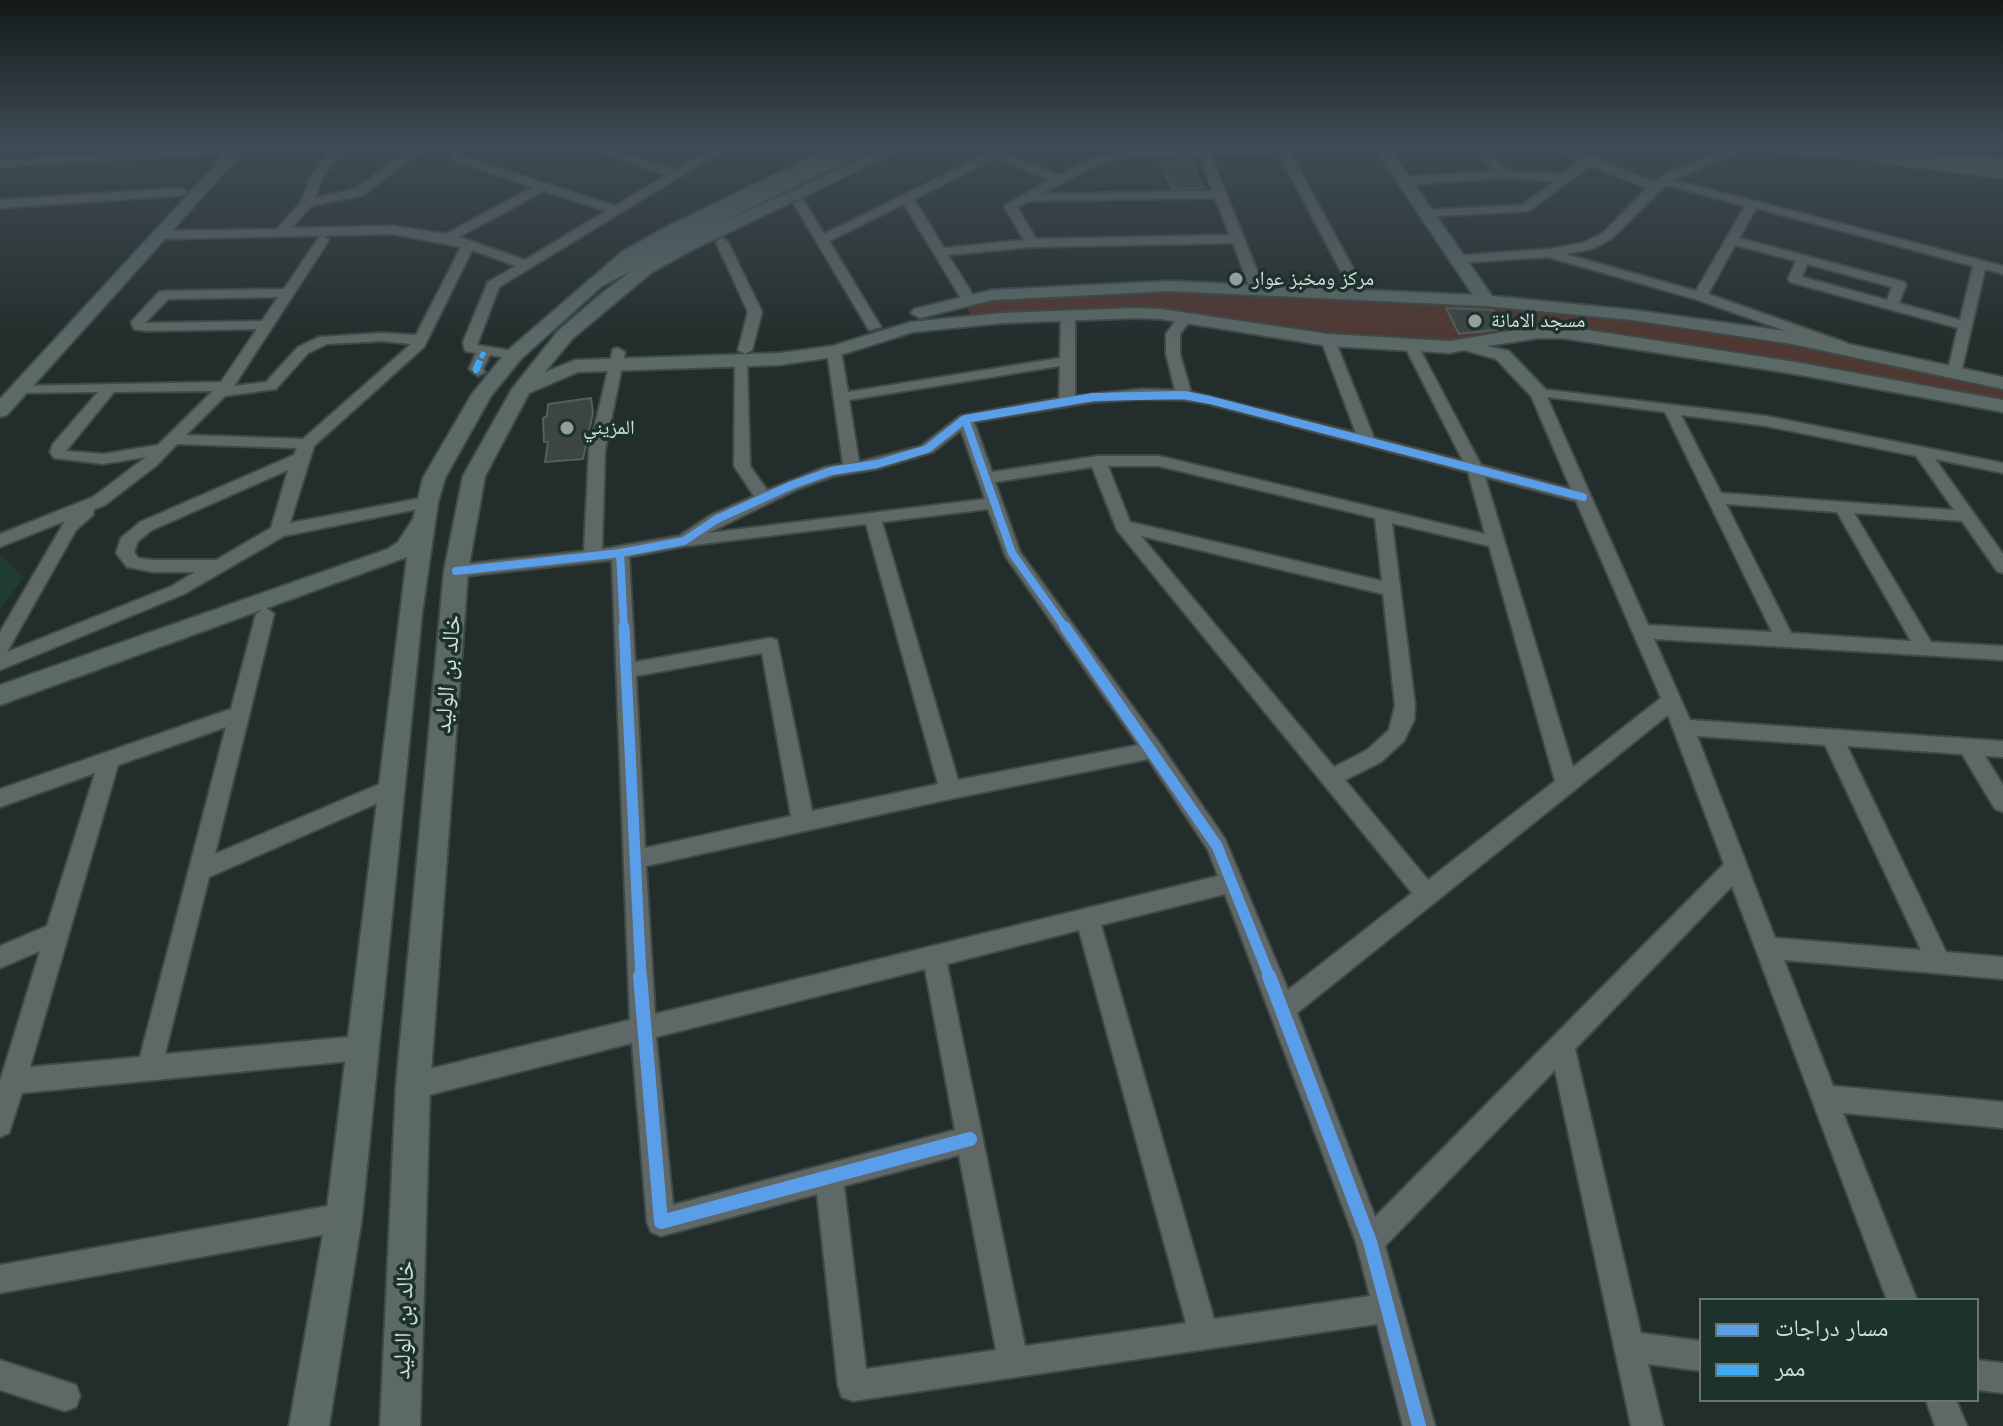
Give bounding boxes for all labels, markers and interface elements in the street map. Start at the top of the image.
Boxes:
place label: مركز ومخبز عوار [1252,267,1374,291]
marker: مركز ومخبز عوار [1227,270,1245,288]
place label: مسجد الامانة [1491,309,1585,333]
marker: مسجد الامانة [1466,312,1484,330]
place label: المزيني [583,416,635,440]
marker: المزيني [558,419,576,437]
street label: خالد بن الوليد [428,614,468,734]
street label: خالد بن الوليد [388,1260,420,1380]
legend [1699,1298,1979,1402]
text: مسار دراجات [1775,1312,1889,1342]
text: ممر [1775,1352,1806,1382]

